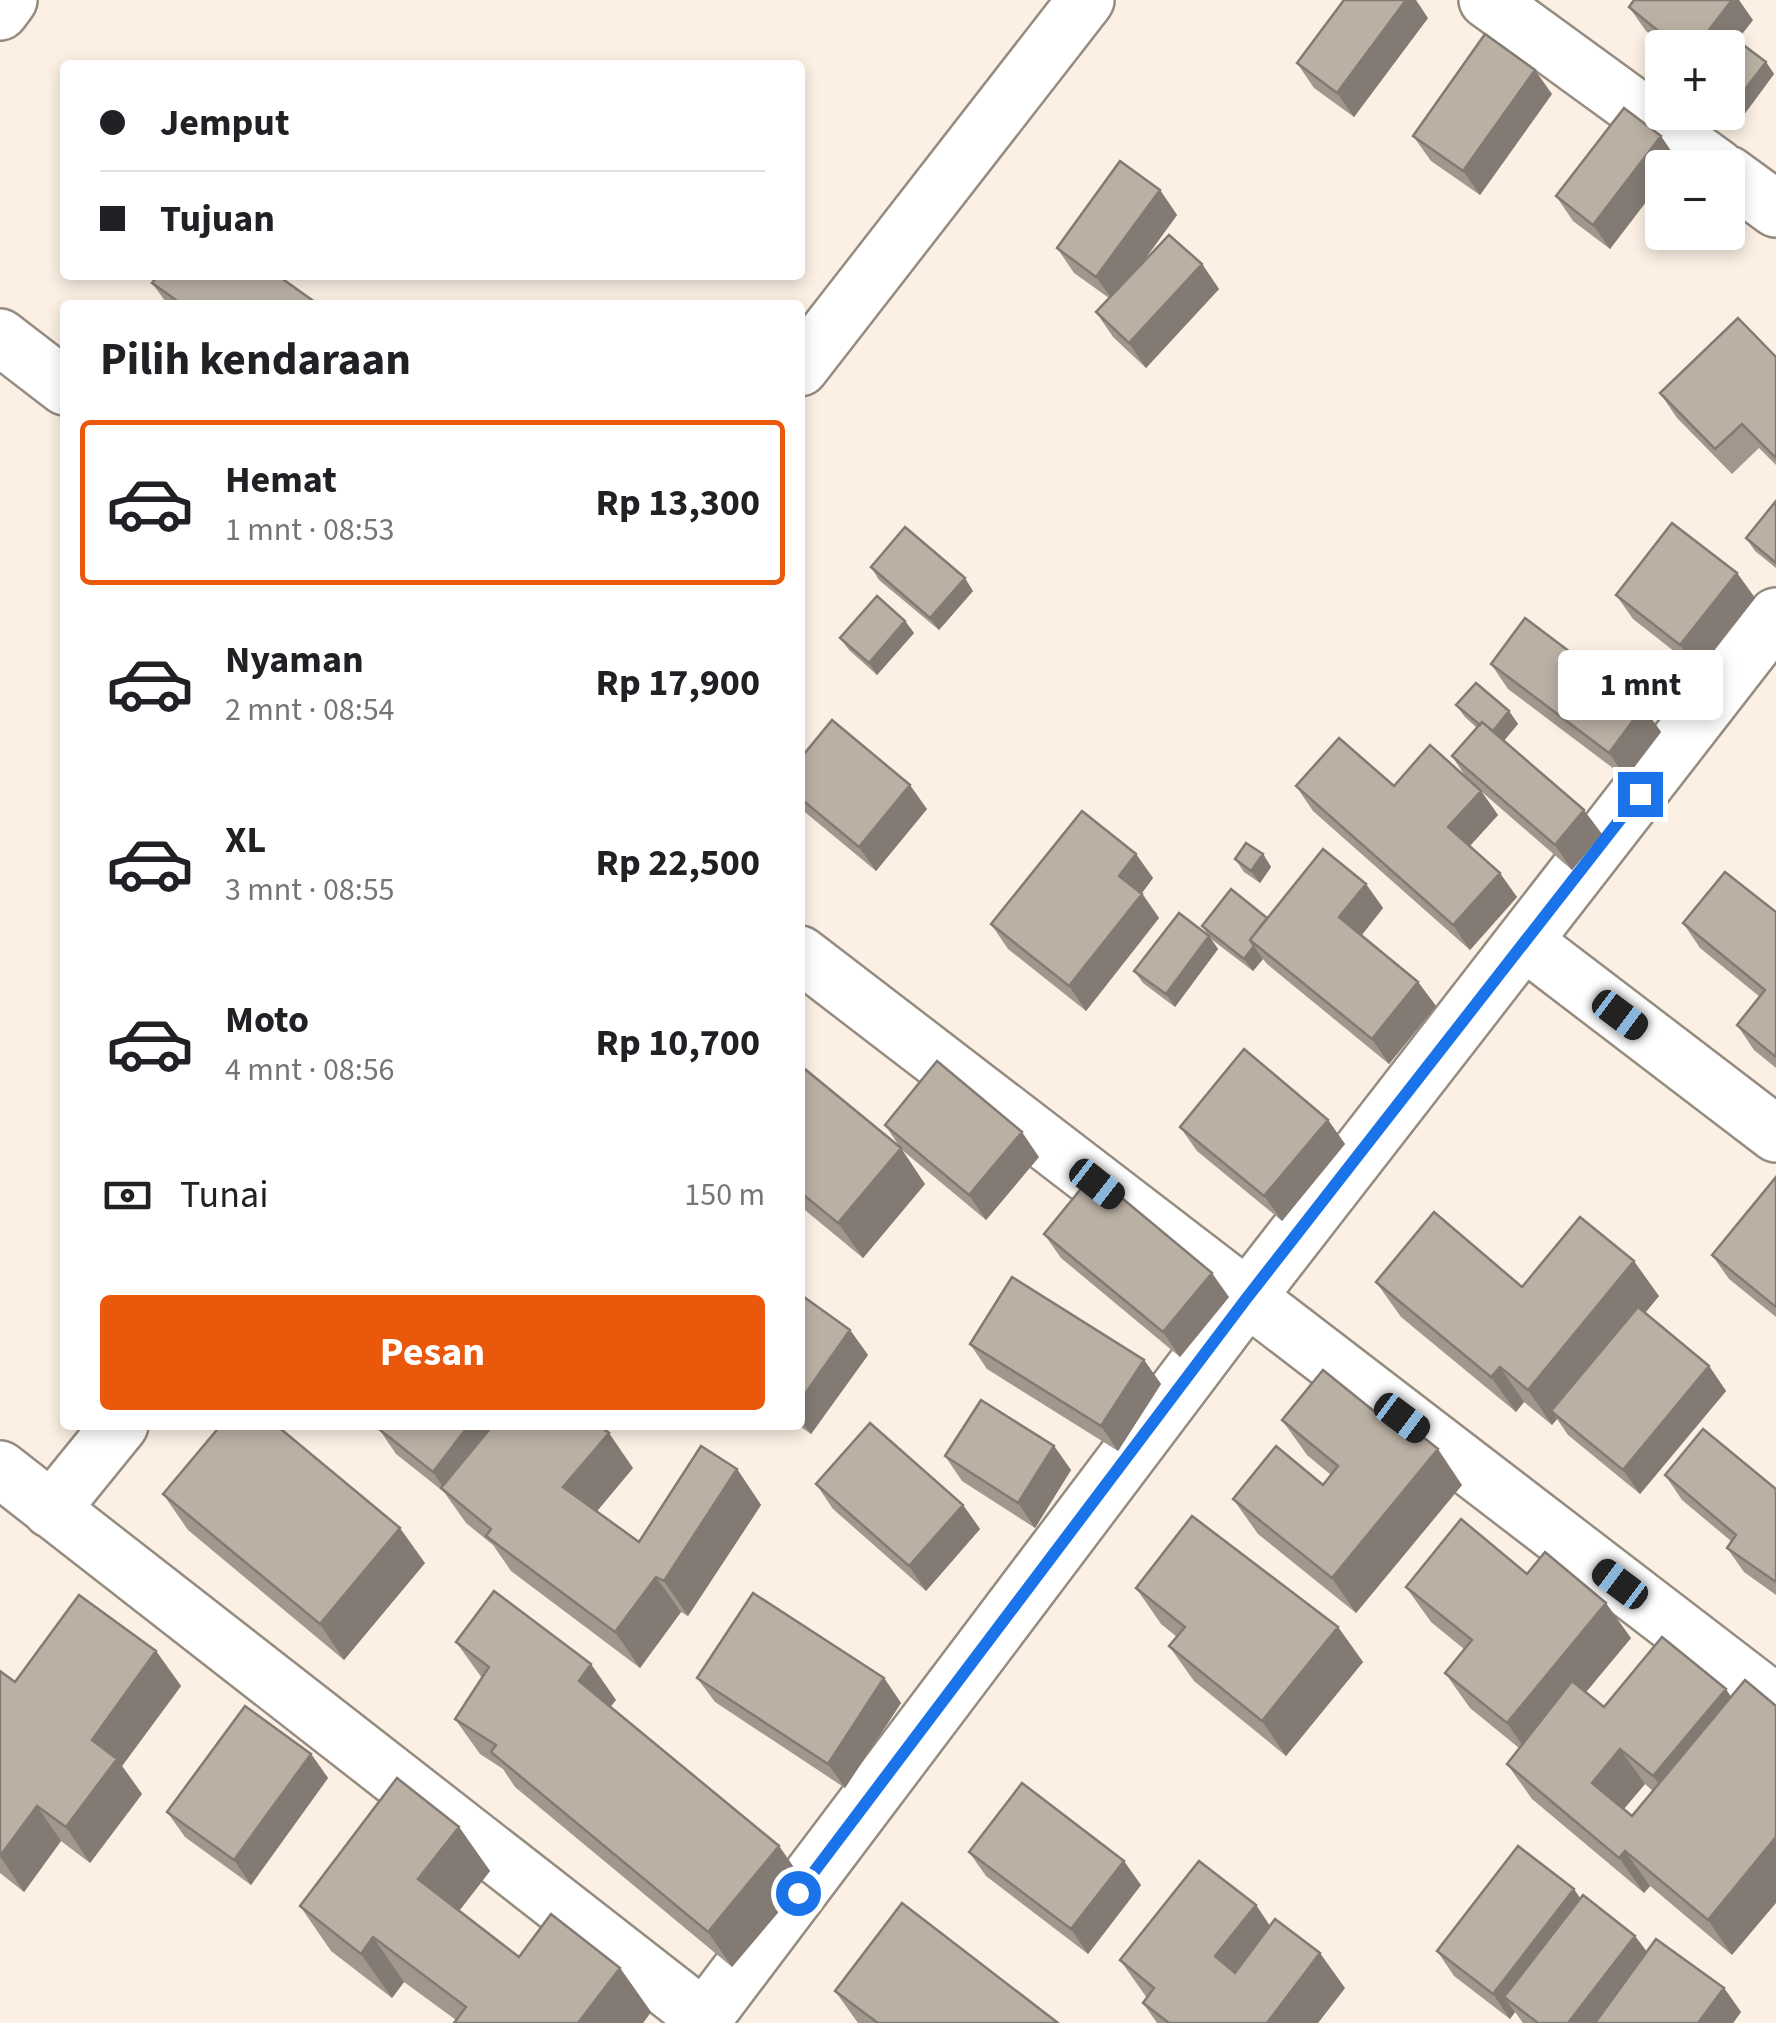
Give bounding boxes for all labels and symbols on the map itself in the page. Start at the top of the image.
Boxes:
callout: 1 mnt [1558,649,1722,719]
route end [1618,772,1663,817]
car [1587,985,1653,1045]
car [1064,1154,1130,1214]
car [1369,1388,1435,1448]
car [1587,1554,1653,1614]
route start [776,1871,821,1916]

